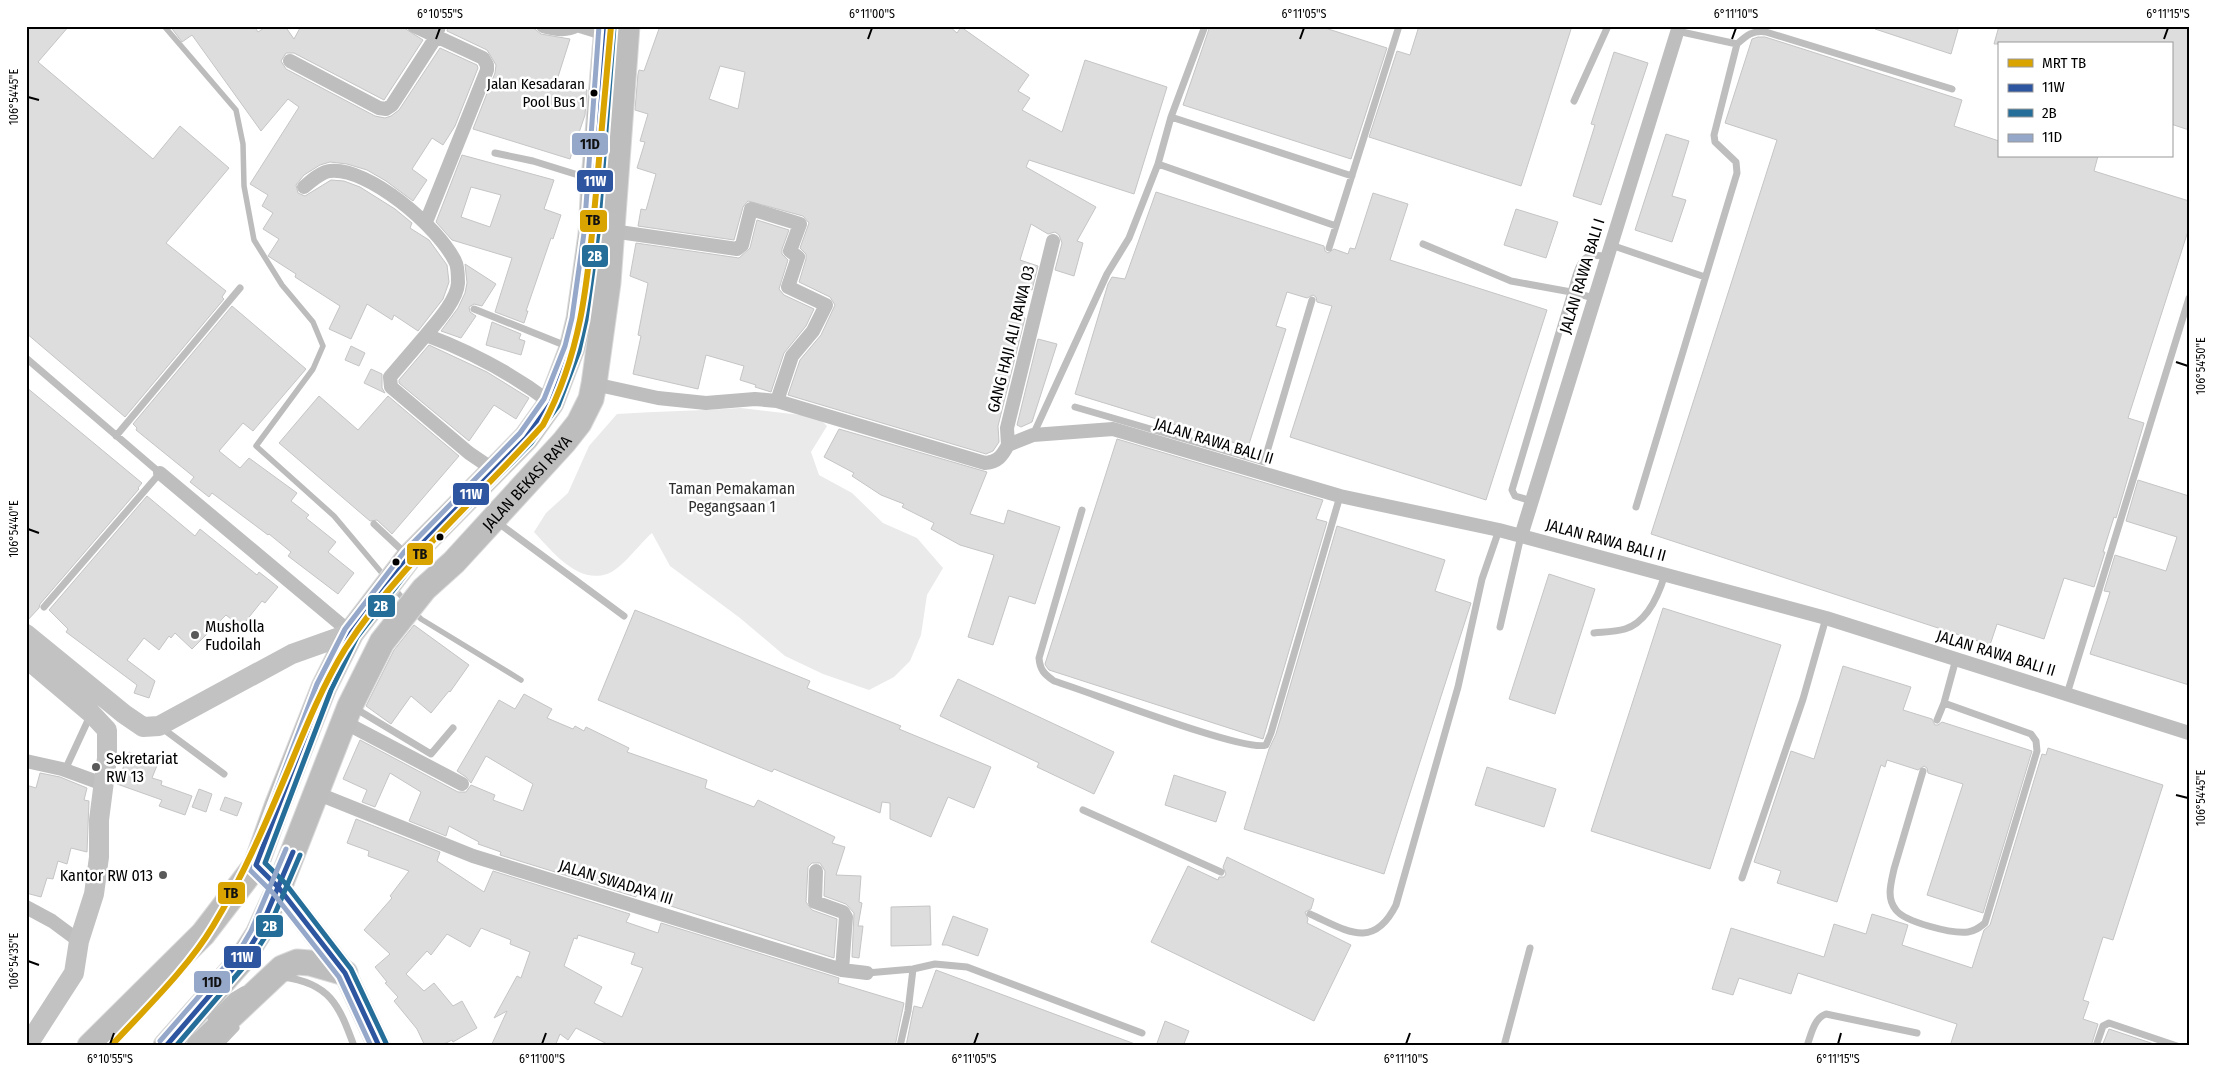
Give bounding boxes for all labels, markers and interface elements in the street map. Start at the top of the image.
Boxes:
text: 6°10'55"S [417,7,463,21]
text: 6°11'00"S [849,7,895,21]
text: 6°11'05"S [1282,7,1326,21]
text: 6°11'10"S [1714,7,1758,21]
text: 6°11'15"S [2146,7,2190,21]
legend [1998,42,2172,158]
text: MRT TB [2042,54,2086,72]
text: 106°54'45"E [7,69,21,125]
place label: Jalan Kesadaran Pool Bus 1 [487,75,585,111]
text: 11W [2042,78,2065,96]
marker: Jalan Kesadaran Pool Bus 1 [589,88,599,98]
text: 2B [2042,104,2057,122]
text: 11D [2042,128,2062,146]
line badge: 11D [571,132,609,156]
text: 11D [580,136,600,153]
line badge: 11W [576,169,614,193]
text: 11W [584,173,606,190]
line badge: TB [579,209,608,233]
text: TB [586,212,601,229]
street label: JALAN RAWA BALI I [1555,216,1609,336]
line badge: 2B [581,244,609,268]
text: 2B [587,248,602,265]
street label: GANG HAJI ALI RAWA 03 [984,264,1038,414]
text: 106°54'50"E [2194,337,2208,395]
street label: JALAN RAWA BALI II [1152,414,1276,468]
street label: JALAN BEKASI RAYA [478,431,575,535]
park label: Taman Pemakaman Pegangsaan 1 [669,479,795,516]
line badge: 11W [452,482,490,506]
text: 11W [460,486,482,503]
text: 106°54'40"E [7,500,21,558]
street label: JALAN RAWA BALI II [1544,515,1668,565]
unlabelled marker [435,532,445,542]
line badge: TB [406,542,434,566]
text: TB [413,546,428,563]
unlabelled marker [391,557,401,567]
line badge: 2B [367,594,396,618]
text: 2B [373,598,388,615]
place label: Musholla Fudoilah [205,617,265,654]
street label: JALAN RAWA BALI II [1934,626,2058,680]
marker: Musholla Fudoilah [189,629,201,641]
place label: Sekretariat RW 13 [106,749,179,786]
marker: Sekretariat RW 13 [90,761,102,773]
text: 106°54'45"E [2194,770,2208,826]
street label: JALAN SWADAYA III [556,856,676,908]
place label: Kantor RW 013 [60,866,153,885]
marker: Kantor RW 013 [157,869,169,881]
line badge: TB [217,881,246,905]
text: TB [224,885,239,902]
line badge: 2B [255,914,284,938]
text: 2B [262,918,277,935]
text: 106°54'35"E [7,933,21,989]
line badge: 11W [223,945,262,969]
text: 11W [231,949,253,966]
line badge: 11D [193,970,231,994]
text: 11D [202,974,222,991]
text: 6°10'55"S [87,1052,133,1066]
text: 6°11'00"S [519,1052,565,1066]
text: 6°11'05"S [952,1052,996,1066]
text: 6°11'10"S [1384,1052,1428,1066]
text: 6°11'15"S [1816,1052,1860,1066]

